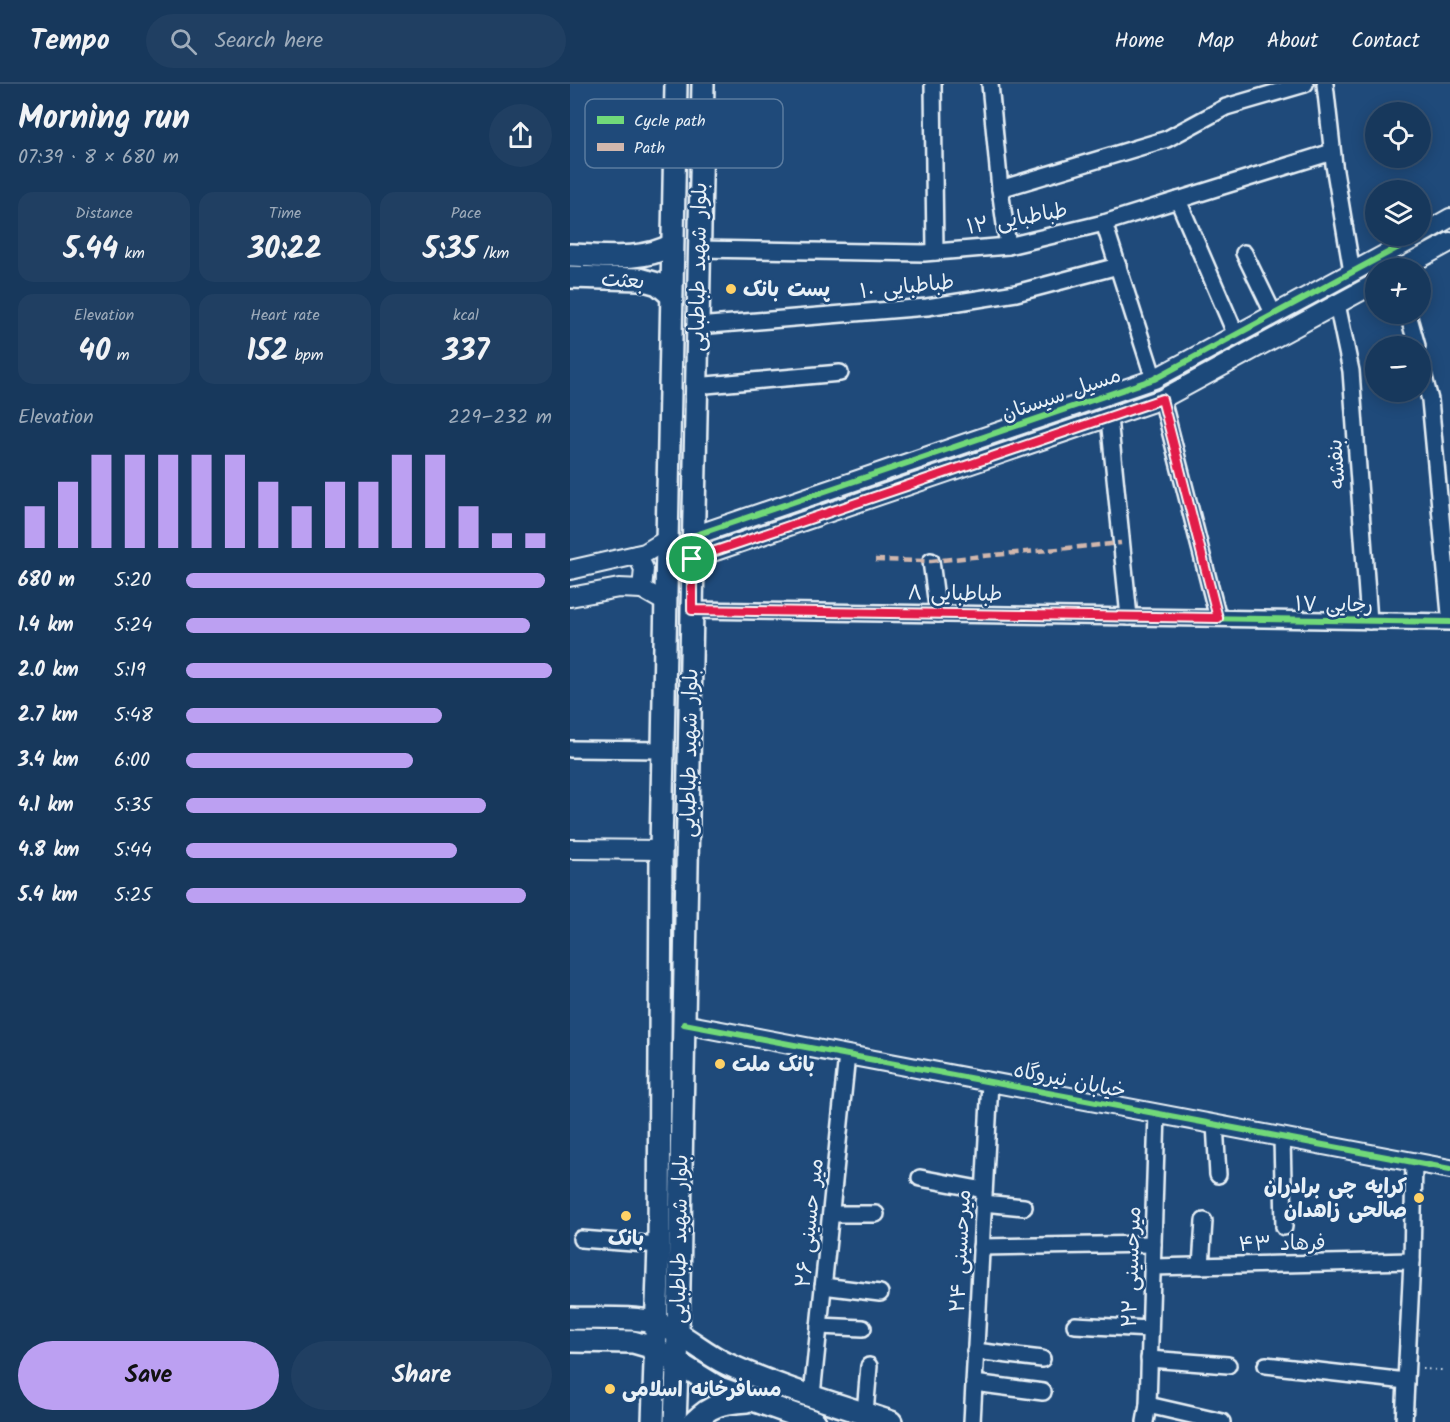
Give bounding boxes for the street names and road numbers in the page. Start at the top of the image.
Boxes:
street label: بلوار شهید طباطبایی [682,182,717,352]
street label: طباطبایی ۱۲ [964,194,1070,245]
street label: بعثت [600,264,646,299]
street label: طباطبایی ۱۰ [858,266,956,309]
street label: مسیل سیستان [997,359,1126,431]
street label: بنفشه [1319,438,1356,490]
street label: طباطبایی ۸ [907,577,1003,612]
street label: رجایی ۱۷ [1294,588,1373,623]
street label: بلوار شهید طباطبایی [673,668,708,838]
street label: خیابان نیروگاه [1011,1054,1129,1109]
street label: بلوار شهید طباطبایی [663,1154,698,1324]
street label: میر حسینی ۲۶ [787,1157,834,1290]
street label: میرحسینی ۲۴ [942,1189,981,1313]
street label: میرحسینی ۲۲ [1114,1206,1151,1328]
street label: فرهاد ۴۳ [1238,1227,1326,1262]

